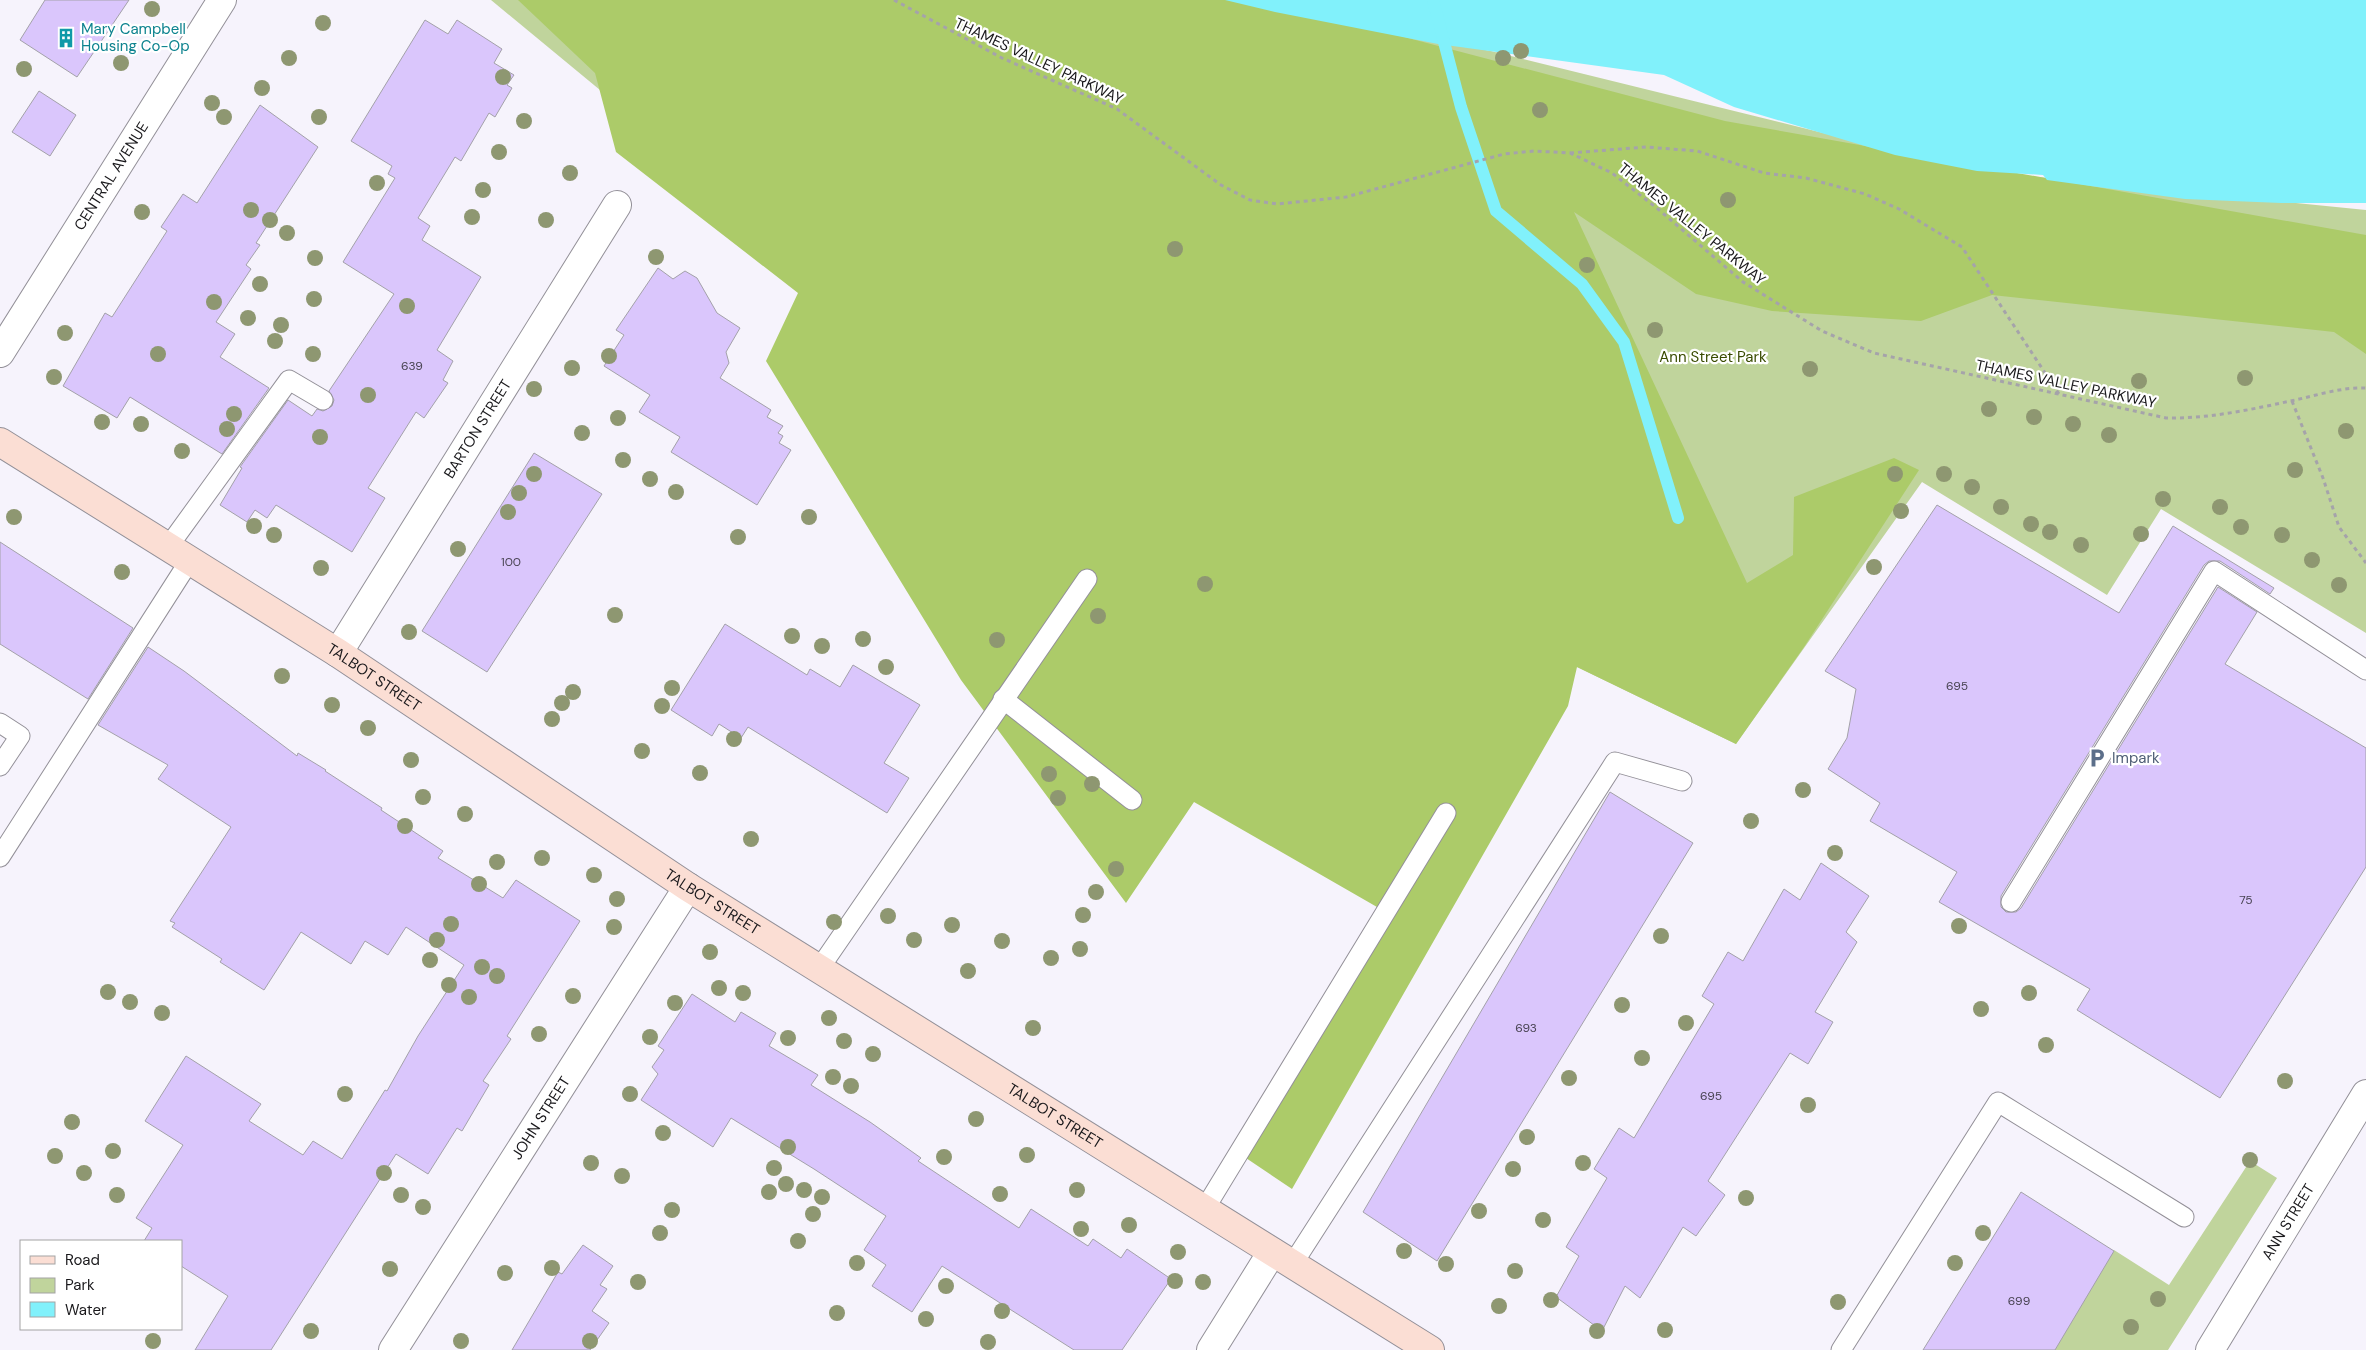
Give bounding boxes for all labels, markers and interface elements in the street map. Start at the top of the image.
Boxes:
street label: THAMES VALLEY PARKWAY [951,13,1127,109]
place label: Mary Campbell Housing Co-Op [81,19,190,56]
building icon: Mary Campbell Housing Co-Op [55,27,77,49]
street label: CENTRAL AVENUE [70,118,153,234]
street label: THAMES VALLEY PARKWAY [1614,158,1770,290]
park label: Ann Street Park [1659,347,1767,367]
street label: THAMES VALLEY PARKWAY [1974,355,2158,413]
house number: 639 [401,358,423,374]
street label: BARTON STREET [439,376,516,482]
house number: 100 [501,554,521,570]
street label: TALBOT STREET [323,639,425,716]
house number: 695 [1946,678,1968,694]
parking icon: Impark [2086,747,2108,769]
place label: Impark [2112,748,2160,768]
street label: TALBOT STREET [661,864,764,939]
house number: 75 [2239,892,2253,908]
house number: 693 [1515,1020,1537,1036]
street label: JOHN STREET [507,1073,575,1163]
street label: TALBOT STREET [1003,1079,1106,1153]
house number: 695 [1700,1088,1722,1104]
street label: ANN STREET [2257,1180,2319,1264]
legend [20,1240,182,1330]
text: Road [65,1250,100,1270]
text: Park [65,1275,95,1295]
house number: 699 [2008,1293,2030,1309]
text: Water [65,1300,107,1320]

